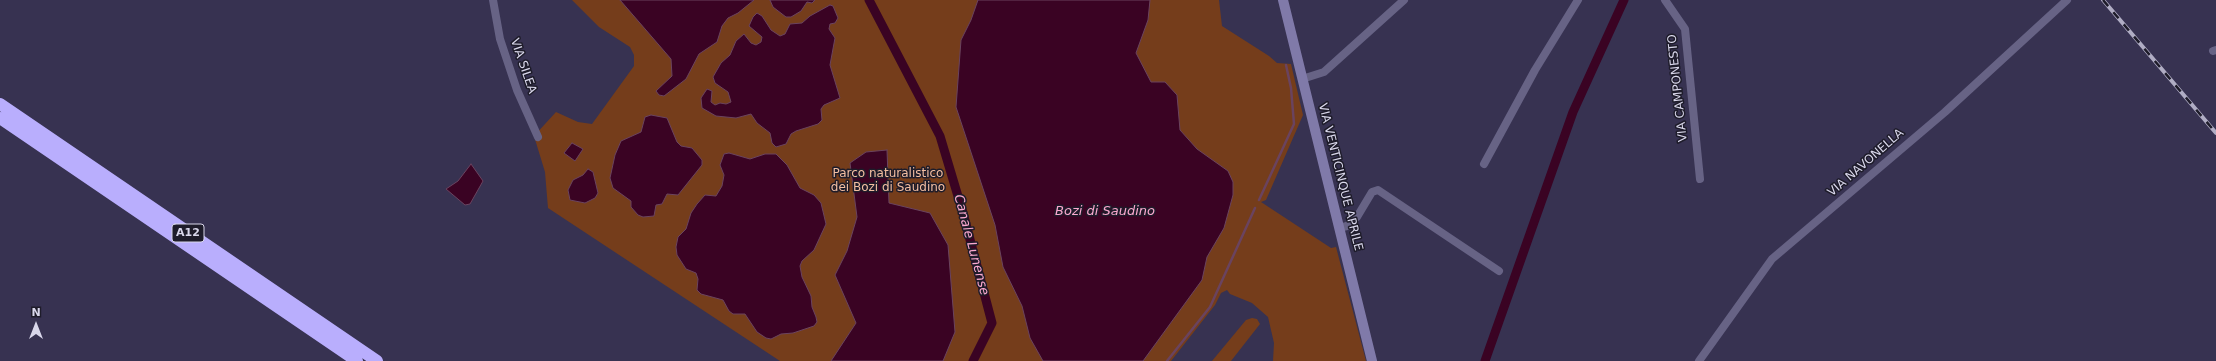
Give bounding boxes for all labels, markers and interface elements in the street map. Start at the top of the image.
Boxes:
street label: VIA CAMPONESTO [1665,33,1691,143]
street label: VIA SILEA [507,37,539,95]
street label: VIA VENTICINQUE APRILE [1315,102,1365,252]
street label: VIA NAVONELLA [1825,126,1907,200]
park label: Parco naturalistico dei Bozi di Saudino [831,167,945,195]
water label: Canale Lunense [950,193,992,297]
water label: Bozi di Saudino [1055,204,1155,220]
road number: A12 [172,224,204,242]
north arrow [16,305,56,345]
text: N [31,306,41,319]

